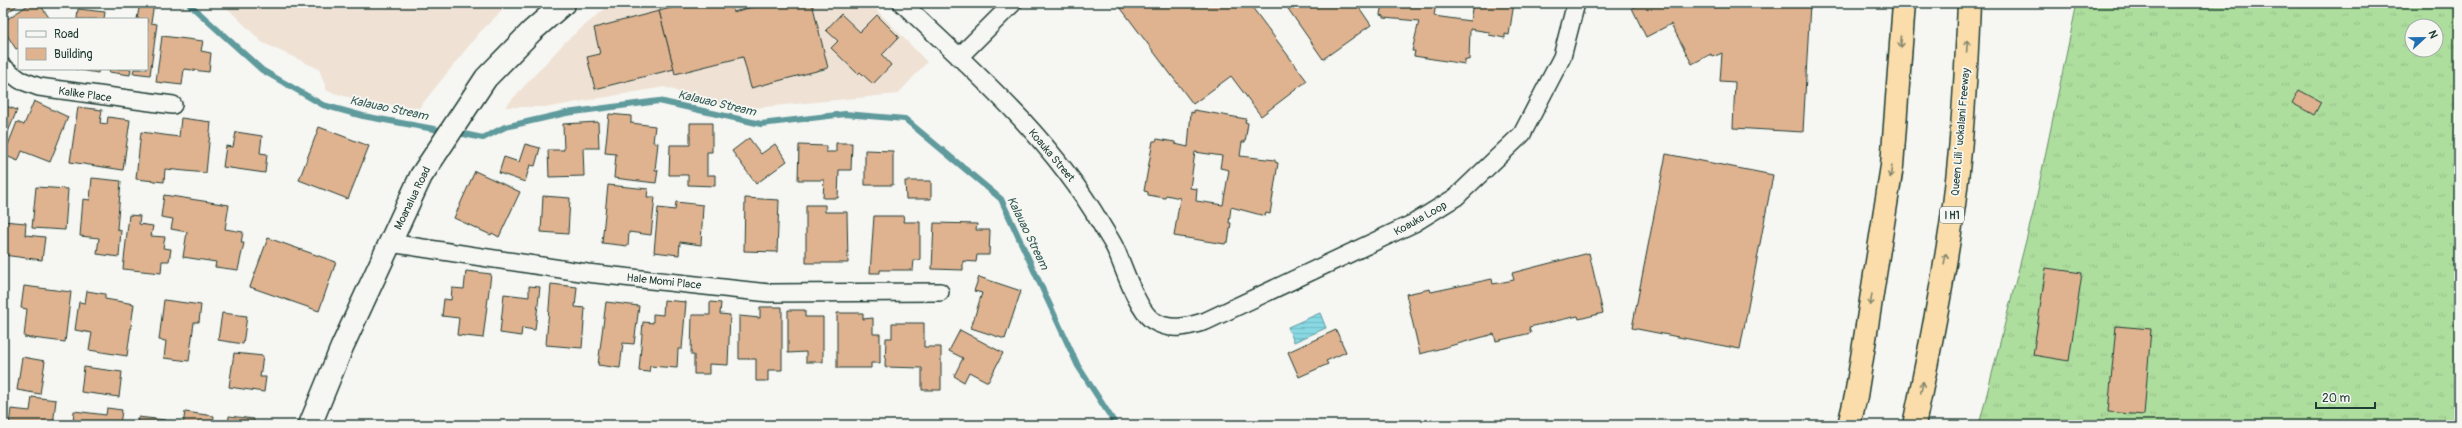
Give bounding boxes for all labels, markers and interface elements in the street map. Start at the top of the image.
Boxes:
legend [18,18,148,70]
north arrow [2404,18,2444,58]
text: Road [54,27,79,42]
text: N [2425,29,2440,41]
one-way arrow [1898,35,1905,48]
one-way arrow [1964,40,1971,53]
text: Building [54,47,93,62]
street label: Queen Liliʻuokalani Freeway [1948,67,1973,197]
street label: Kalike Place [58,84,113,105]
water label: Kalauao Stream [676,87,759,120]
water label: Kalauao Stream [348,93,431,124]
street label: Koauka Street [1026,126,1078,185]
street label: Moanalua Road [392,165,433,232]
one-way arrow [1887,165,1895,178]
water label: Kalauao Stream [1003,194,1052,274]
street label: Koauka Loop [1392,199,1449,238]
road number: I H1 [1940,207,1964,223]
one-way arrow [1941,253,1949,266]
street label: Hale Momi Place [626,271,702,292]
one-way arrow [1867,293,1875,306]
one-way arrow [1918,381,1926,394]
scale bar [2316,384,2375,410]
text: 20 m [2322,391,2351,406]

